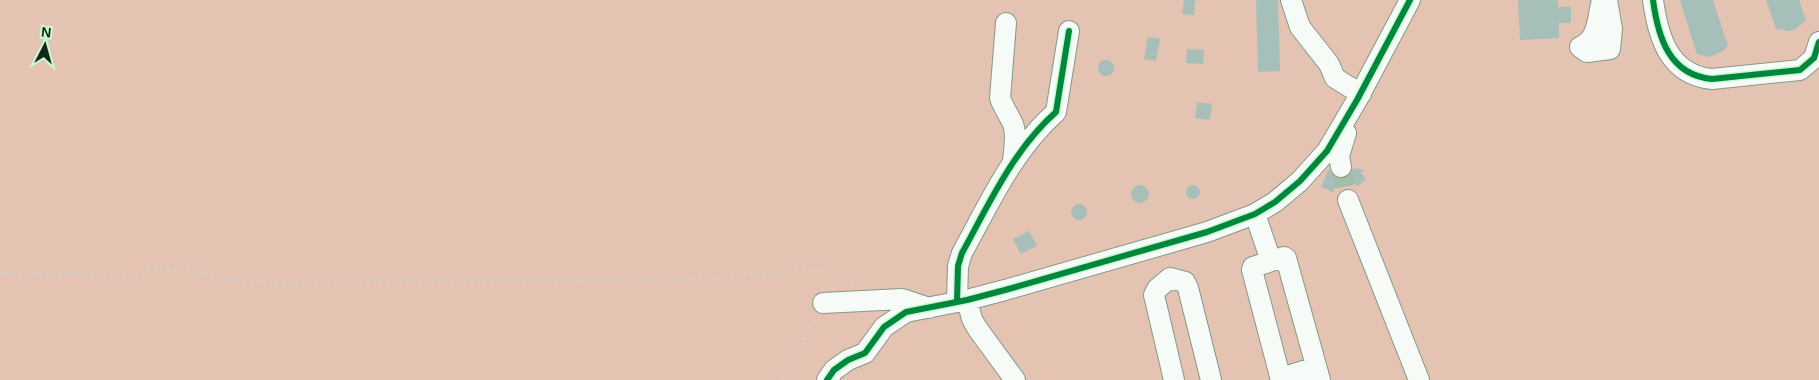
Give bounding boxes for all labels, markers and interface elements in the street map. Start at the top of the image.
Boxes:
north arrow [20,20,70,70]
text: N [40,24,52,41]

